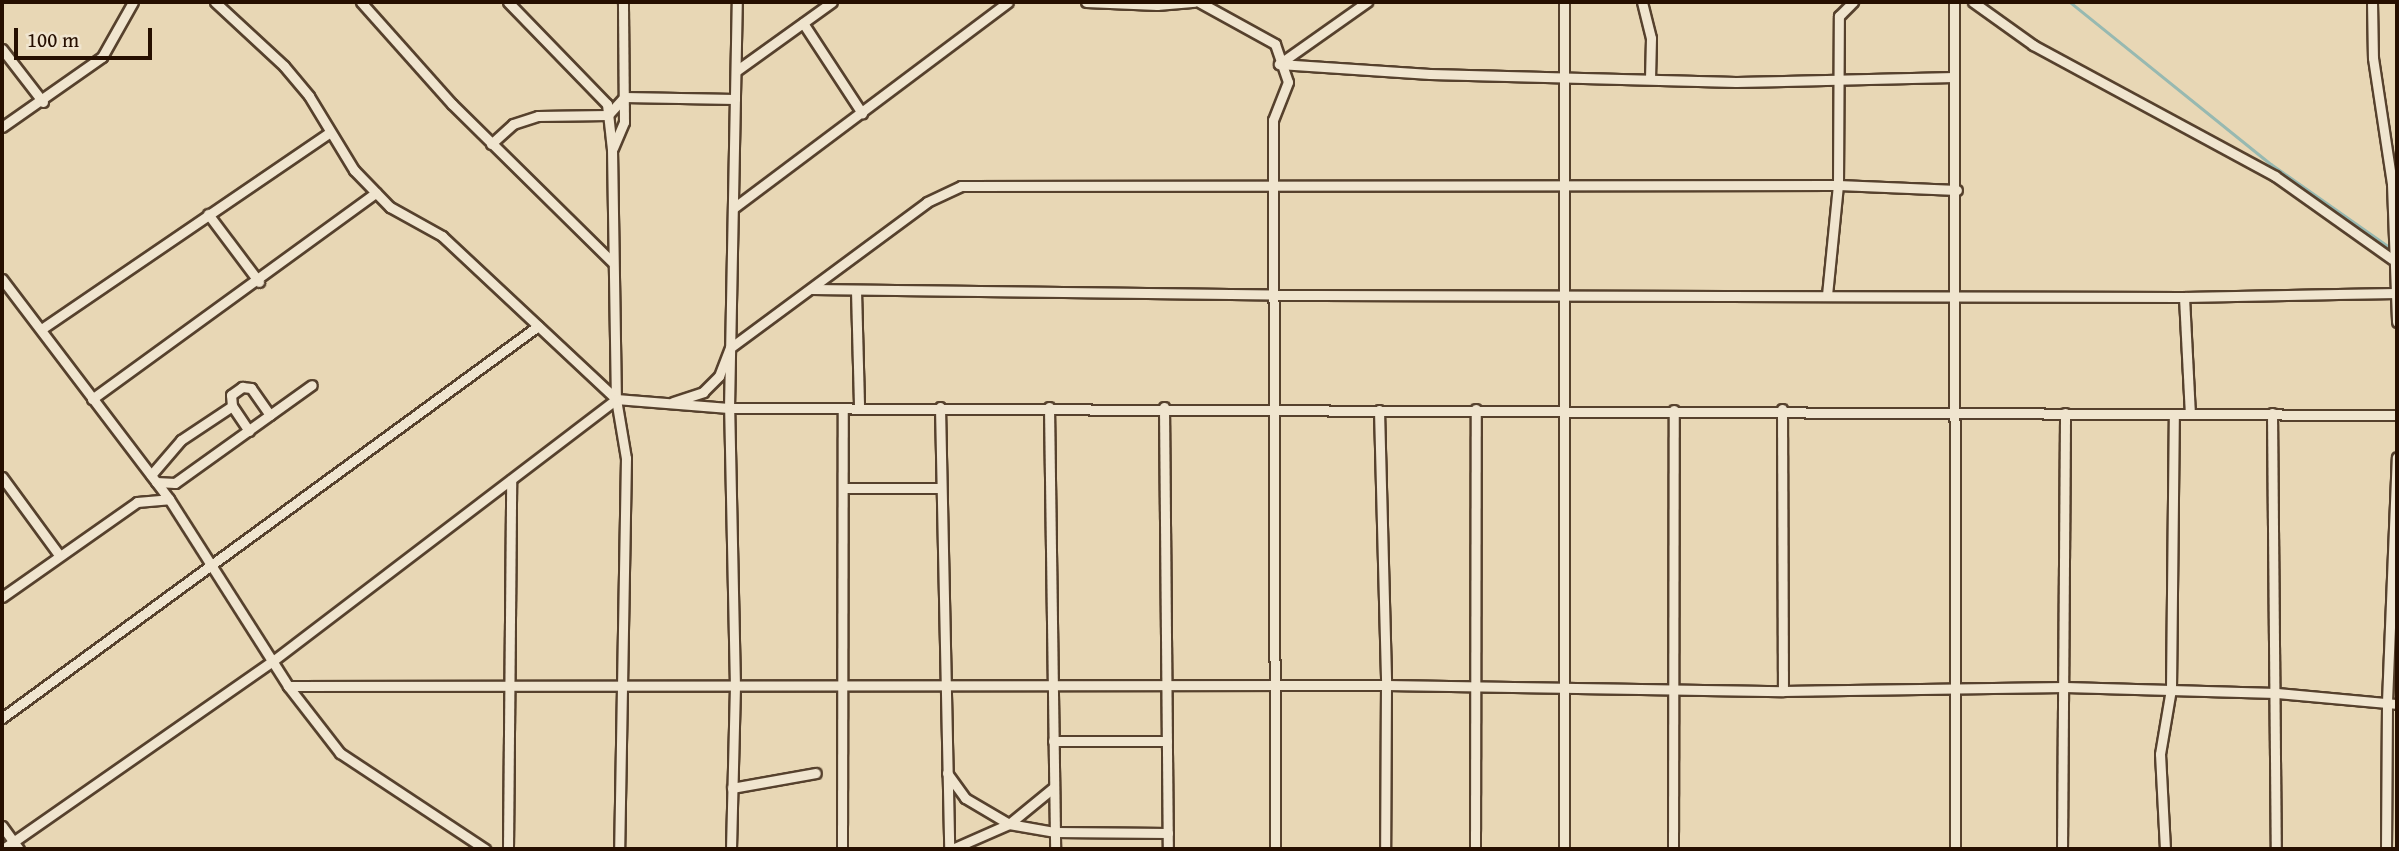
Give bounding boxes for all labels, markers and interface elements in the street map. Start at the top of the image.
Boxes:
scale bar [18,14,156,58]
text: 100 m [27,24,79,55]

